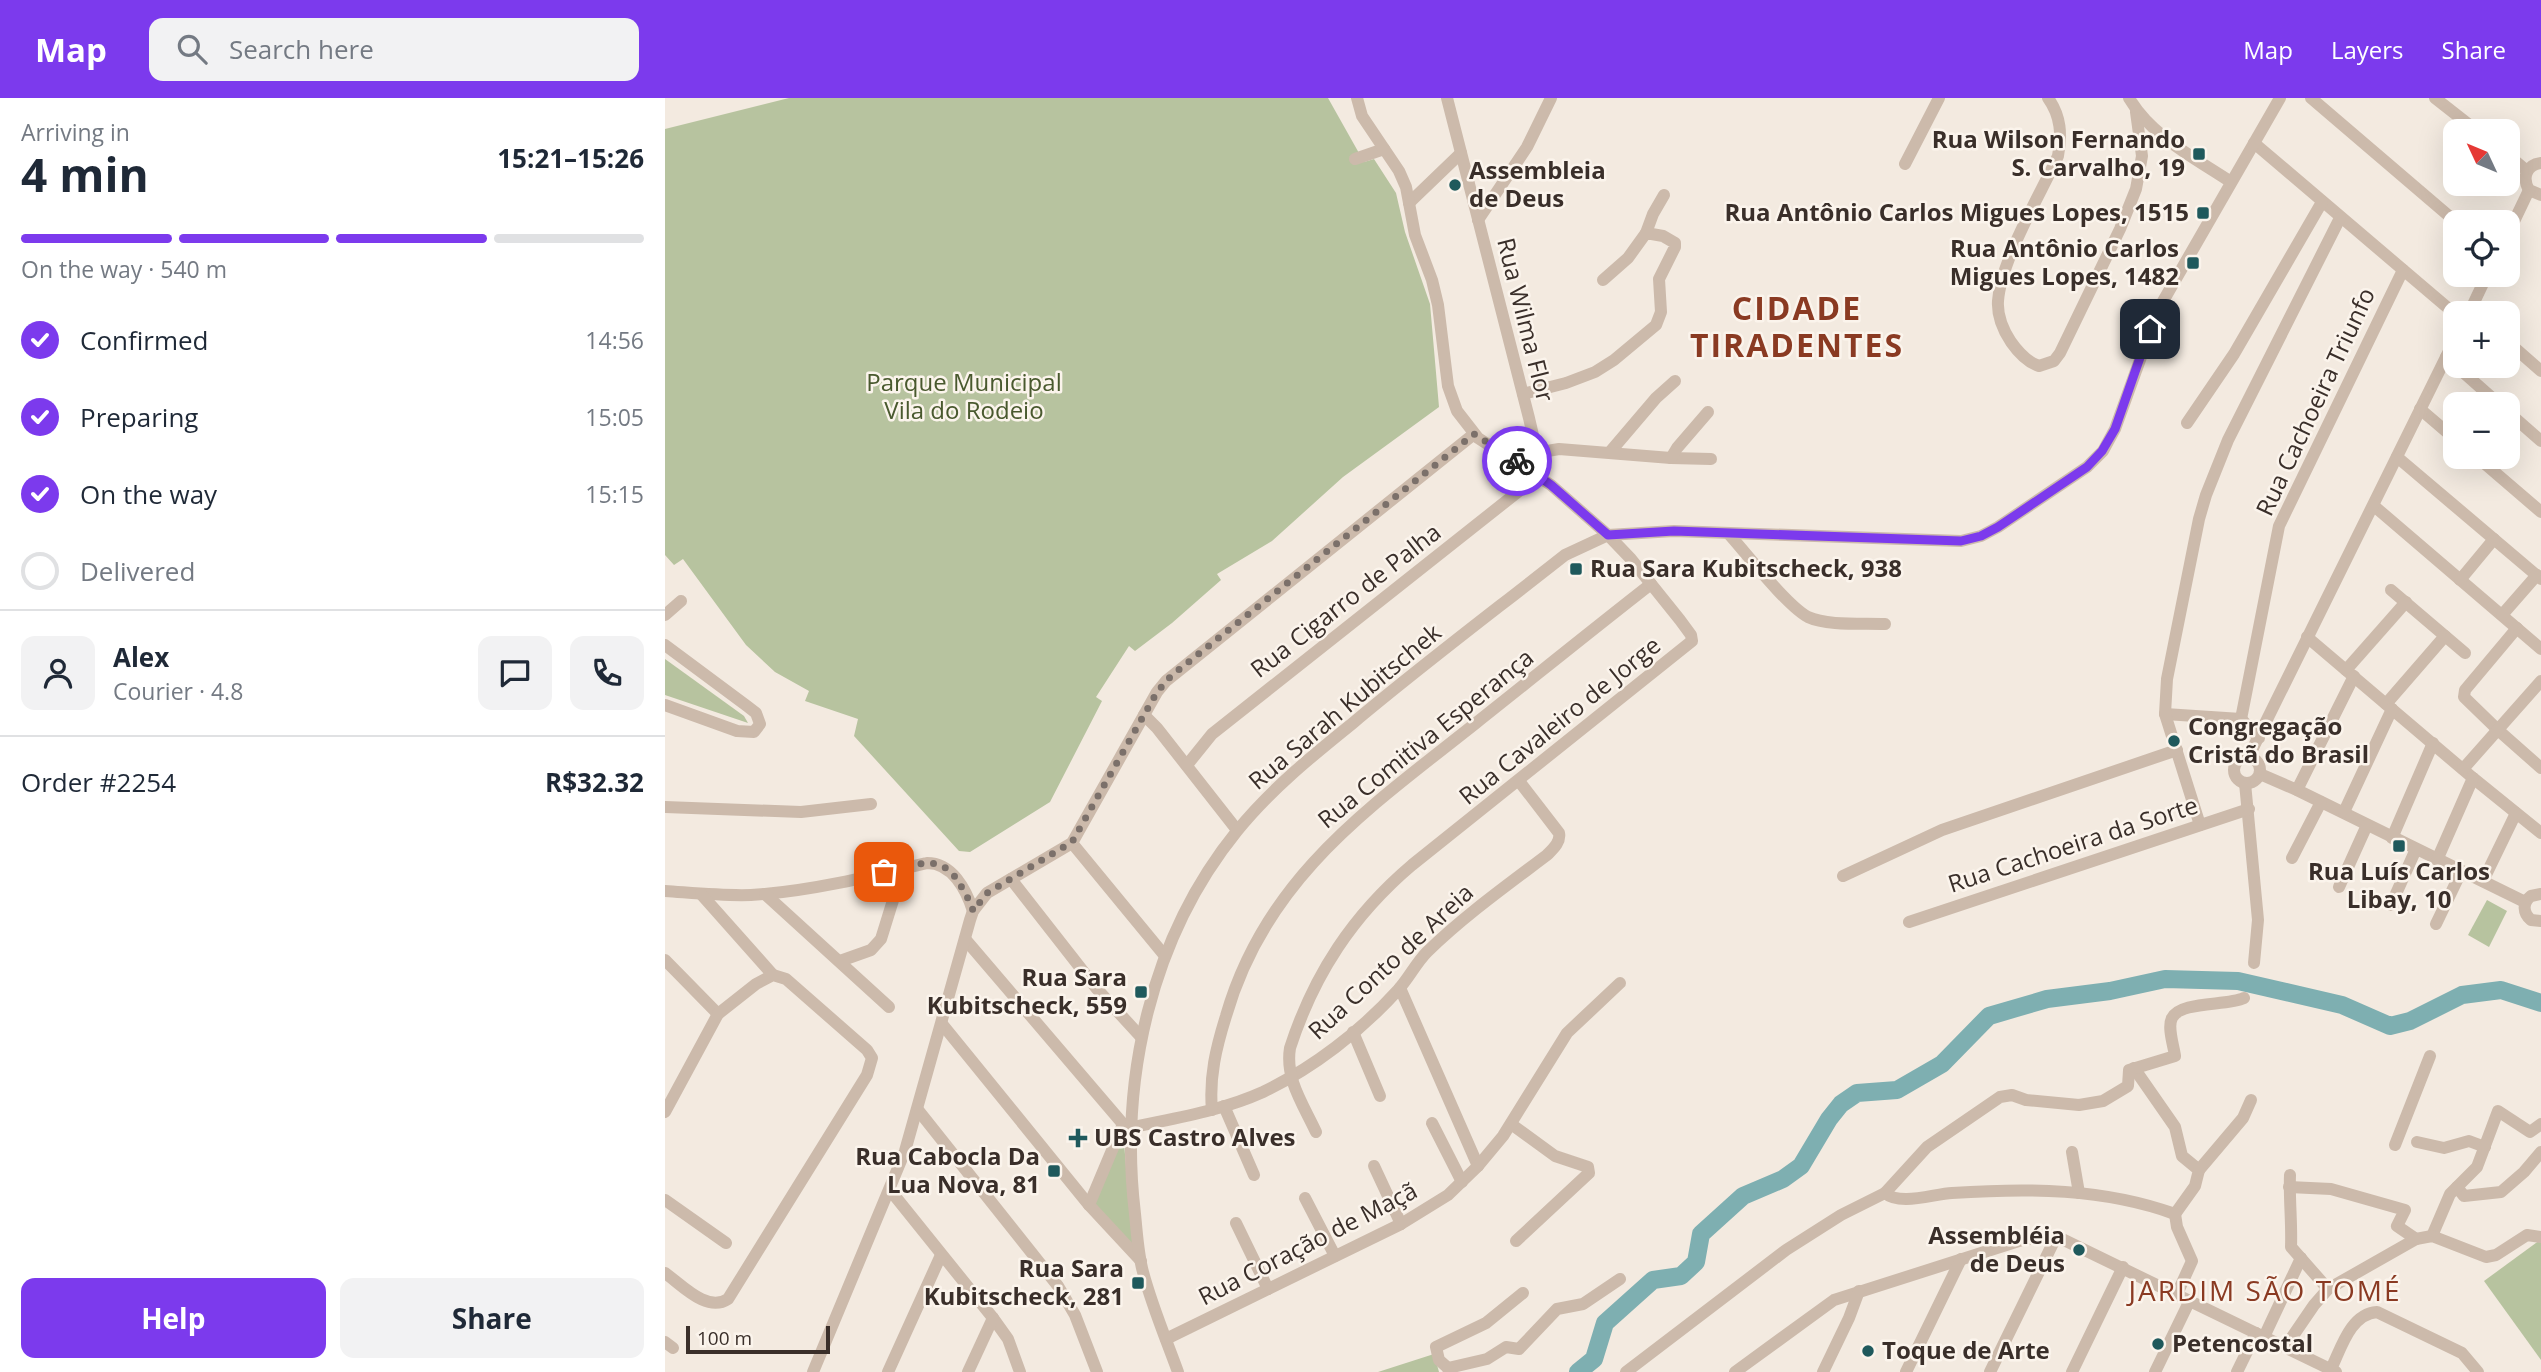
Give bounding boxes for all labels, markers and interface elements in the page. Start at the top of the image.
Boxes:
search box [149,18,639,81]
text: Map [35,27,107,72]
icon: search [173,30,211,68]
text: Search here [229,31,374,67]
text: Map [2243,33,2293,66]
text: Layers [2331,33,2404,66]
text: Share [2442,33,2506,66]
text: Arriving in [21,116,130,148]
north arrow [2443,119,2520,196]
map controls [2443,119,2520,469]
place label: Rua Wilson Fernando S. Carvalho, 19 [1932,122,2185,183]
text: 15:21–15:26 [497,140,644,176]
text: 4 min [21,143,149,205]
marker: Rua Wilson Fernando S. Carvalho, 19 [2191,146,2207,162]
place label: Assembleia de Deus [1469,153,1606,214]
marker: Assembleia de Deus [1447,177,1463,193]
place label: Rua Antônio Carlos Migues Lopes, 1515 [1725,195,2189,228]
marker: Rua Antônio Carlos Migues Lopes, 1515 [2195,205,2211,221]
button: locate [2443,210,2520,287]
place label: Rua Antônio Carlos Migues Lopes, 1482 [1950,231,2179,292]
street label: Rua Wilma Flor [1490,234,1563,405]
text: On the way · 540 m [21,253,227,285]
marker: Rua Antônio Carlos Migues Lopes, 1482 [2185,255,2201,271]
street label: Rua Cachoeira Triunfo [2247,282,2382,521]
district label: CIDADE TIRADENTES [1690,286,1904,366]
pin [2120,299,2180,359]
button: + [2443,301,2520,378]
icon: home [2131,310,2169,348]
icon: check [21,321,59,359]
text: Confirmed [80,322,208,358]
text: 14:56 [585,324,644,356]
park label: Parque Municipal Vila do Rodeio [866,365,1062,426]
button: − [2443,392,2520,469]
icon: check [21,398,59,436]
text: Preparing [80,399,198,435]
text: 15:05 [585,401,644,433]
courier [1482,426,1552,496]
icon: bike [1498,442,1536,480]
icon: check [21,475,59,513]
text: On the way [80,476,217,512]
text: 15:15 [585,478,644,510]
street label: Rua Cigarro de Palha [1243,515,1447,685]
place label: Rua Sara Kubitscheck, 938 [1590,551,1902,584]
text: Delivered [80,553,195,589]
marker: Rua Sara Kubitscheck, 938 [1568,561,1584,577]
street label: Rua Sarah Kubitschek [1241,615,1448,796]
street label: Rua Cavaleiro de Jorge [1451,628,1667,811]
button: person [21,636,95,710]
button: chat [478,636,552,710]
button: phone [570,636,644,710]
text: Alex [113,639,169,675]
street label: Rua Comitiva Esperança [1310,640,1540,835]
text: Courier · 4.8 [113,675,243,707]
place label: Congregação Cristã do Brasil [2188,709,2369,770]
marker: Congregação Cristã do Brasil [2166,733,2182,749]
text: Order #2254 [21,764,176,800]
text: R$32.32 [545,764,644,800]
street label: Rua Cachoeira da Sorte [1943,788,2202,900]
marker: Rua Luís Carlos Libay, 10 [2391,838,2407,854]
pin [854,842,914,902]
icon: bag [865,853,903,891]
place label: Rua Luís Carlos Libay, 10 [2308,854,2490,915]
street label: Rua Conto de Areia [1300,876,1480,1046]
place label: Rua Sara Kubitscheck, 559 [927,960,1127,1021]
marker: Rua Sara Kubitscheck, 559 [1133,984,1149,1000]
place label: UBS Castro Alves [1094,1120,1296,1153]
marker: UBS Castro Alves [1068,1128,1088,1148]
place label: Rua Cabocla Da Lua Nova, 81 [855,1139,1040,1200]
marker: Rua Cabocla Da Lua Nova, 81 [1046,1163,1062,1179]
street label: Rua Coração de Maçã [1192,1173,1422,1312]
place label: Assembléia de Deus [1928,1218,2065,1279]
marker: Assembléia de Deus [2071,1242,2087,1258]
place label: Rua Sara Kubitscheck, 281 [924,1251,1124,1312]
district label: JARDIM SÃO TOMÉ [2125,1271,2402,1309]
marker: Rua Sara Kubitscheck, 281 [1130,1275,1146,1291]
button: Help [21,1278,326,1358]
button: Share [340,1278,644,1358]
scale bar [686,1323,829,1355]
text: 100 m [697,1325,752,1351]
place label: Petencostal [2172,1326,2313,1359]
place label: Toque de Arte [1882,1333,2050,1366]
marker: Petencostal [2150,1336,2166,1352]
marker: Toque de Arte [1860,1343,1876,1359]

